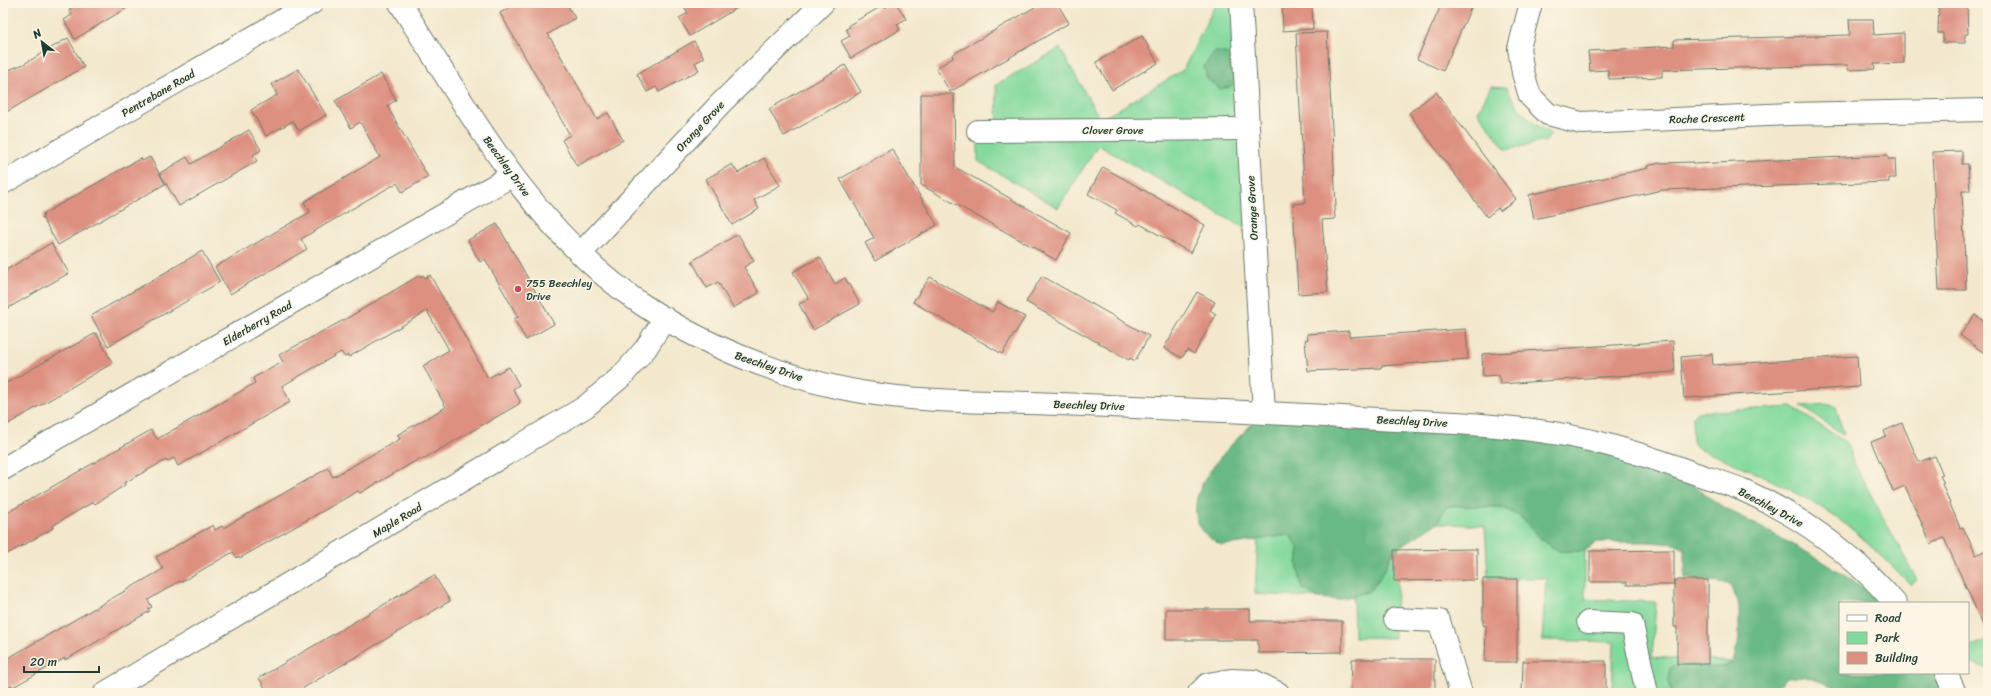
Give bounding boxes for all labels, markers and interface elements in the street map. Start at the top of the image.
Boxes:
north arrow [22,22,62,62]
text: N [28,24,46,44]
street label: Pentrebane Road [118,64,200,122]
street label: Orange Grove [671,96,730,156]
street label: Roche Crescent [1669,108,1745,129]
street label: Clover Grove [1082,121,1144,140]
street label: Beechley Drive [478,132,535,201]
street label: Orange Grove [1241,175,1264,241]
place label: 755 Beechley Drive [526,274,593,306]
marker: 755 Beechley Drive [513,284,523,294]
street label: Elderberry Road [219,295,297,351]
street label: Beechley Drive [732,346,806,387]
street label: Beechley Drive [1053,395,1125,416]
street label: Beechley Drive [1376,410,1448,433]
street label: Beechley Drive [1735,482,1807,533]
street label: Maple Road [369,497,427,543]
legend [1839,602,1969,674]
text: Road [1875,607,1902,629]
text: Park [1875,627,1900,649]
text: Building [1875,647,1918,669]
scale bar [24,648,99,674]
text: 20 m [30,651,57,673]

